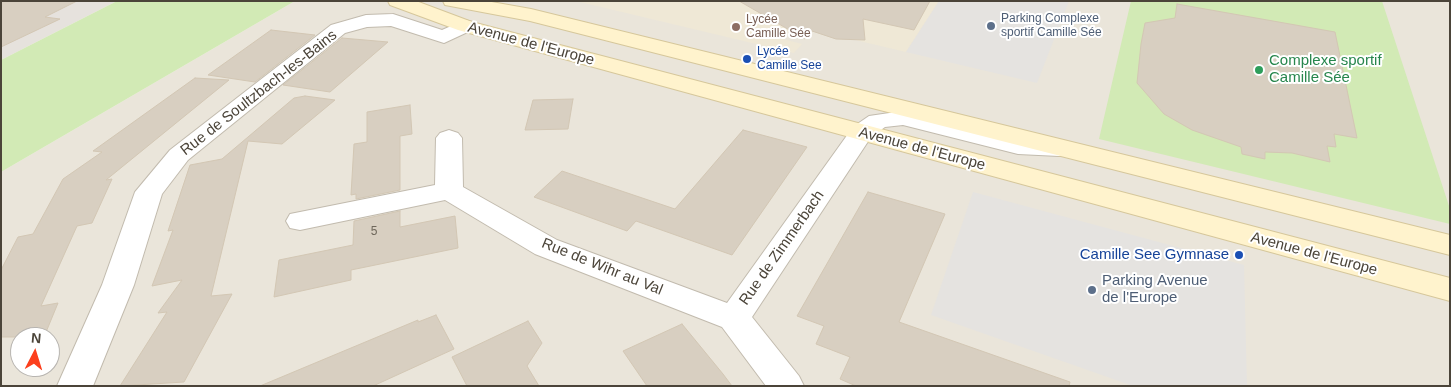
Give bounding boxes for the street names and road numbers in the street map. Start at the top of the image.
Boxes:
street label: Avenue de l'Europe [466,18,596,70]
street label: Rue de Soultzbach-les-Bains [177,26,341,160]
street label: Avenue de l'Europe [857,123,987,175]
street label: Rue de Zimmerbach [736,187,828,309]
street label: Avenue de l'Europe [1249,228,1379,280]
street label: Rue de Wihr au Val [539,235,665,299]

